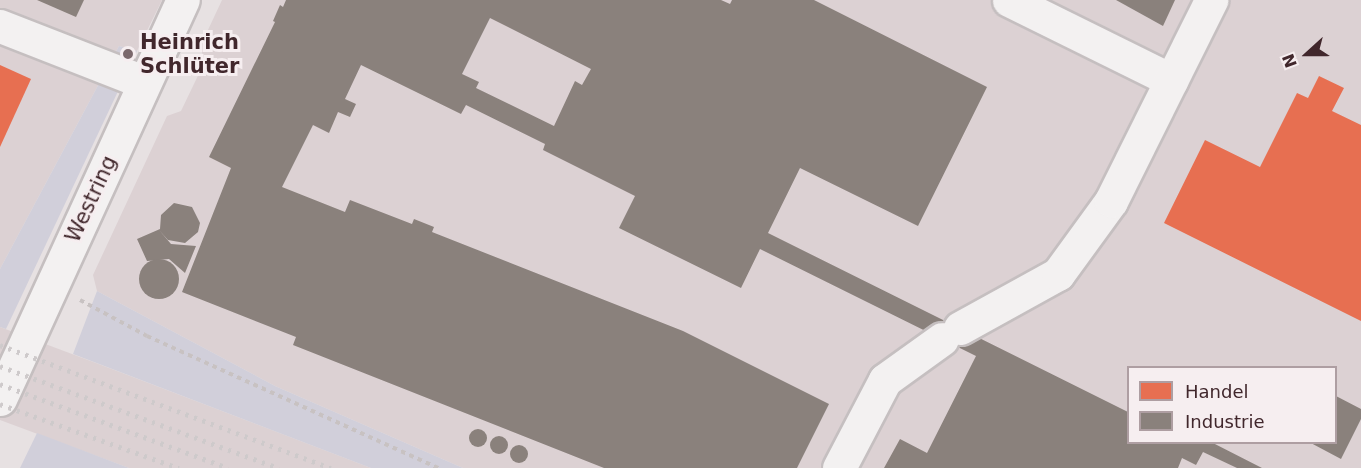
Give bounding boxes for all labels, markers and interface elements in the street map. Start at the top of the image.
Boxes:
north arrow [1277,24,1337,84]
place label: Heinrich Schlüter [140,29,239,79]
marker: Heinrich Schlüter [121,47,135,61]
text: N [1278,51,1301,70]
street label: Westring [60,152,122,246]
legend [1127,366,1337,444]
text: Handel [1185,381,1248,402]
text: Industrie [1185,411,1264,432]

